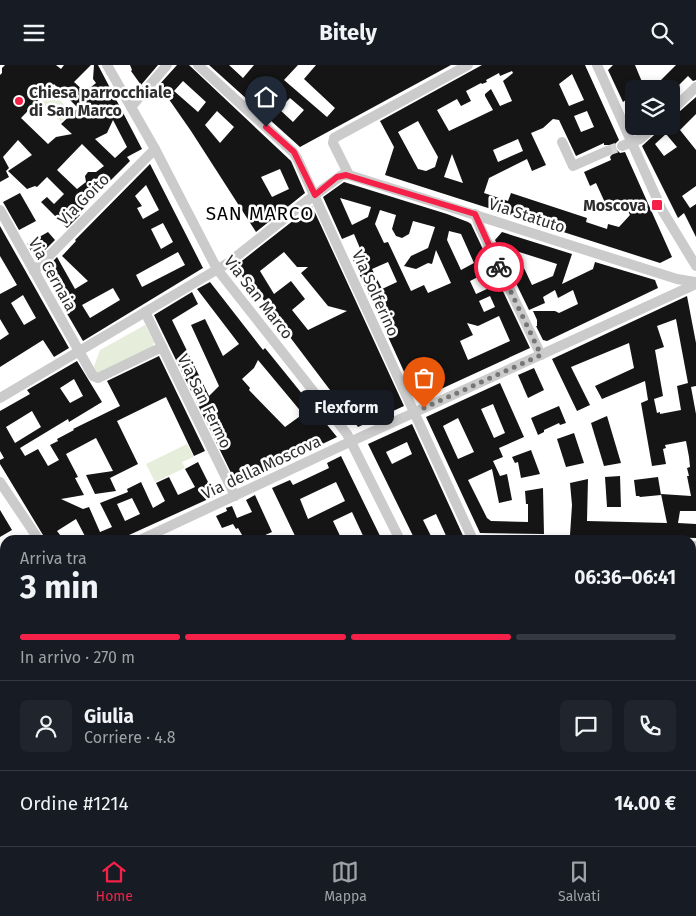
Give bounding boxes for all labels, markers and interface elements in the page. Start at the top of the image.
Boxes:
icon: menu [20,19,48,47]
text: Bitely [319,19,377,46]
icon: search [648,19,676,47]
pin [245,76,287,127]
map controls [625,80,680,135]
button: layers [625,80,680,135]
place label: Chiesa parrocchiale di San Marco [29,83,172,120]
icon: home [252,83,280,111]
marker: Chiesa parrocchiale di San Marco [13,95,25,107]
street label: Via Goito [54,170,113,229]
street label: Via Statuto [486,194,568,237]
place label: Moscova [583,196,646,215]
marker: Moscova [650,198,664,212]
district label: SAN MARCO [206,202,314,225]
street label: Via Cernaia [25,234,81,314]
courier [474,242,524,292]
street label: Via Solferino [348,247,403,339]
street label: Via San Marco [220,252,297,343]
icon: bike [485,253,513,281]
street label: Via San Fermo [174,351,236,452]
pin [403,357,445,408]
icon: bag [410,364,438,392]
callout: Flexform [299,391,394,425]
text: Flexform [315,398,378,417]
street label: Via della Moscova [199,432,324,503]
text: Arriva tra [20,549,87,568]
text: 06:36–06:41 [574,566,676,589]
text: 3 min [20,568,99,606]
text: In arrivo · 270 m [20,648,135,667]
button: person [20,700,72,752]
button: chat [560,700,612,752]
button: phone [624,700,676,752]
text: Giulia [84,705,134,728]
text: Corriere · 4.8 [84,728,175,747]
text: Ordine #1214 [20,792,129,815]
text: 14.00 € [614,792,676,815]
tab: Home [96,858,133,905]
tab: Mappa [324,858,367,905]
tab: Salvati [558,858,600,905]

